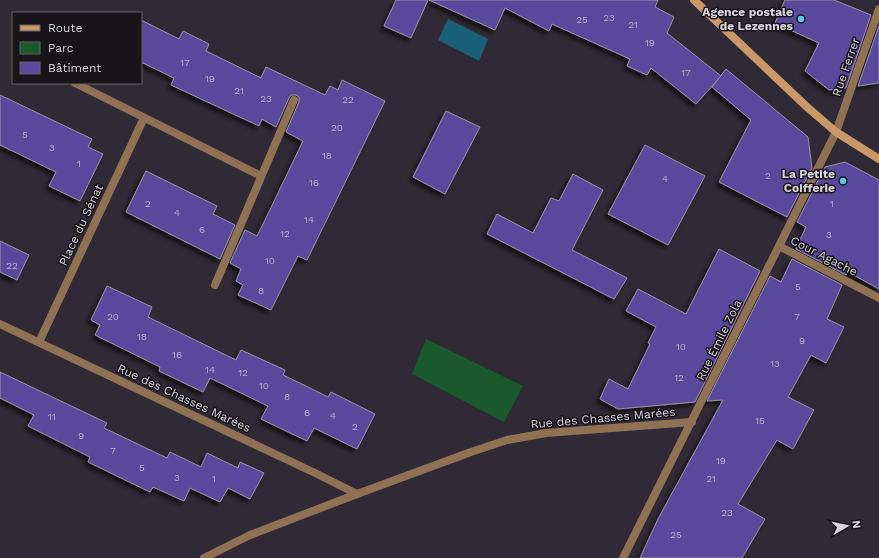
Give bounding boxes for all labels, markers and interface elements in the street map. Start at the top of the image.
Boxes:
place label: Agence postale de Lezennes [702,5,794,33]
legend [12,12,142,84]
house number: 23 [603,12,615,23]
house number: 25 [576,14,588,25]
marker: Agence postale de Lezennes [796,14,806,24]
house number: 21 [628,19,638,30]
text: Route [48,21,82,35]
street label: Rue Ferrer [829,36,863,98]
house number: 19 [645,37,655,48]
text: Parc [48,41,74,55]
house number: 17 [180,57,190,68]
text: Bâtiment [48,61,101,75]
house number: 17 [681,67,691,78]
house number: 19 [205,73,215,84]
house number: 21 [234,85,244,96]
house number: 23 [260,93,272,104]
house number: 22 [342,94,354,105]
house number: 20 [331,122,343,133]
house number: 5 [22,129,28,140]
house number: 3 [49,142,55,153]
house number: 18 [322,150,332,161]
house number: 1 [77,158,81,169]
place label: La Petite Coifferie [782,167,835,195]
house number: 2 [765,170,771,181]
house number: 4 [662,173,668,184]
marker: La Petite Coifferie [838,176,848,186]
house number: 16 [309,177,319,188]
street label: Place du Sénat [56,182,106,268]
house number: 2 [145,198,151,209]
house number: 1 [830,198,834,209]
house number: 4 [174,207,180,218]
house number: 14 [304,214,314,225]
house number: 6 [199,224,205,235]
house number: 12 [280,228,290,239]
house number: 3 [826,229,832,240]
street label: Cour Agache [788,233,860,279]
house number: 10 [265,255,275,266]
house number: 22 [6,260,18,271]
house number: 5 [795,281,801,292]
house number: 8 [258,285,264,296]
street label: Rue Émile Zola [693,297,745,383]
house number: 20 [107,311,119,322]
house number: 7 [794,311,800,322]
house number: 18 [137,331,147,342]
house number: 9 [799,335,805,346]
house number: 10 [676,341,686,352]
house number: 16 [172,349,182,360]
house number: 13 [770,358,780,369]
street label: Rue des Chasses Marées [115,361,253,435]
house number: 14 [205,364,215,375]
house number: 12 [238,367,248,378]
house number: 12 [674,372,684,383]
house number: 10 [259,380,269,391]
house number: 8 [284,391,290,402]
street label: Rue des Chasses Marées [530,405,676,431]
house number: 6 [304,407,310,418]
house number: 4 [330,410,336,421]
house number: 11 [48,411,56,422]
house number: 15 [755,415,765,426]
house number: 2 [352,421,358,432]
house number: 9 [78,430,84,441]
house number: 7 [110,445,116,456]
house number: 19 [716,455,726,466]
house number: 5 [139,462,145,473]
house number: 3 [174,472,180,483]
house number: 1 [212,473,216,484]
house number: 21 [706,473,716,484]
north arrow [827,506,867,546]
house number: 23 [721,507,733,518]
text: N [849,519,863,530]
house number: 25 [670,529,682,540]

